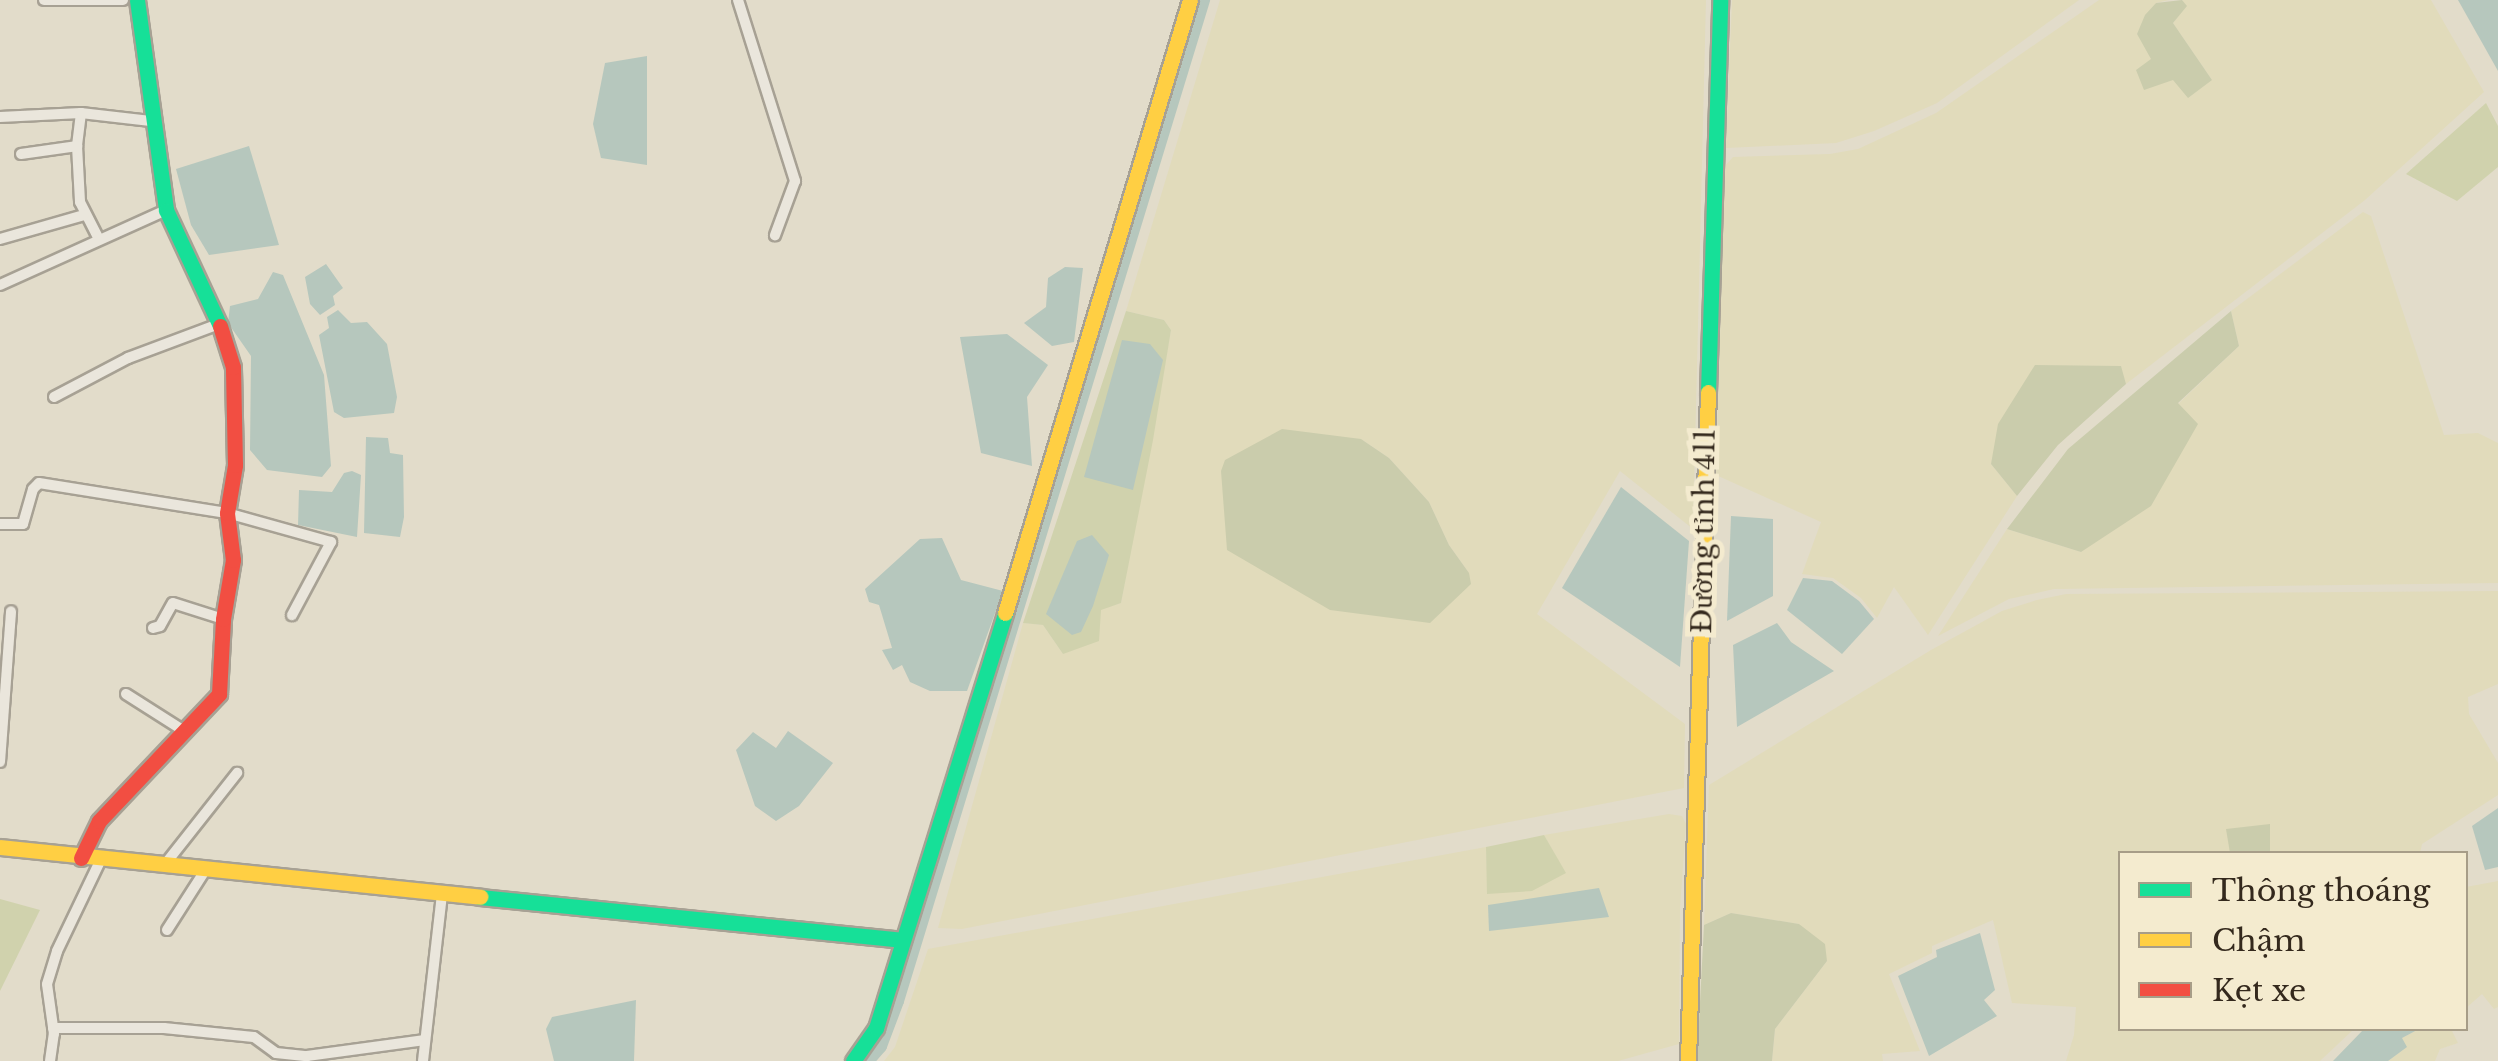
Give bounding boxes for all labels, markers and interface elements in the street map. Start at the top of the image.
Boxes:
street label: Đường tỉnh 411 [1685,428,1723,634]
legend [2118,851,2468,1031]
text: Thông thoáng [2212,872,2430,909]
text: Chậm [2212,922,2306,959]
text: Kẹt xe [2212,972,2306,1009]

